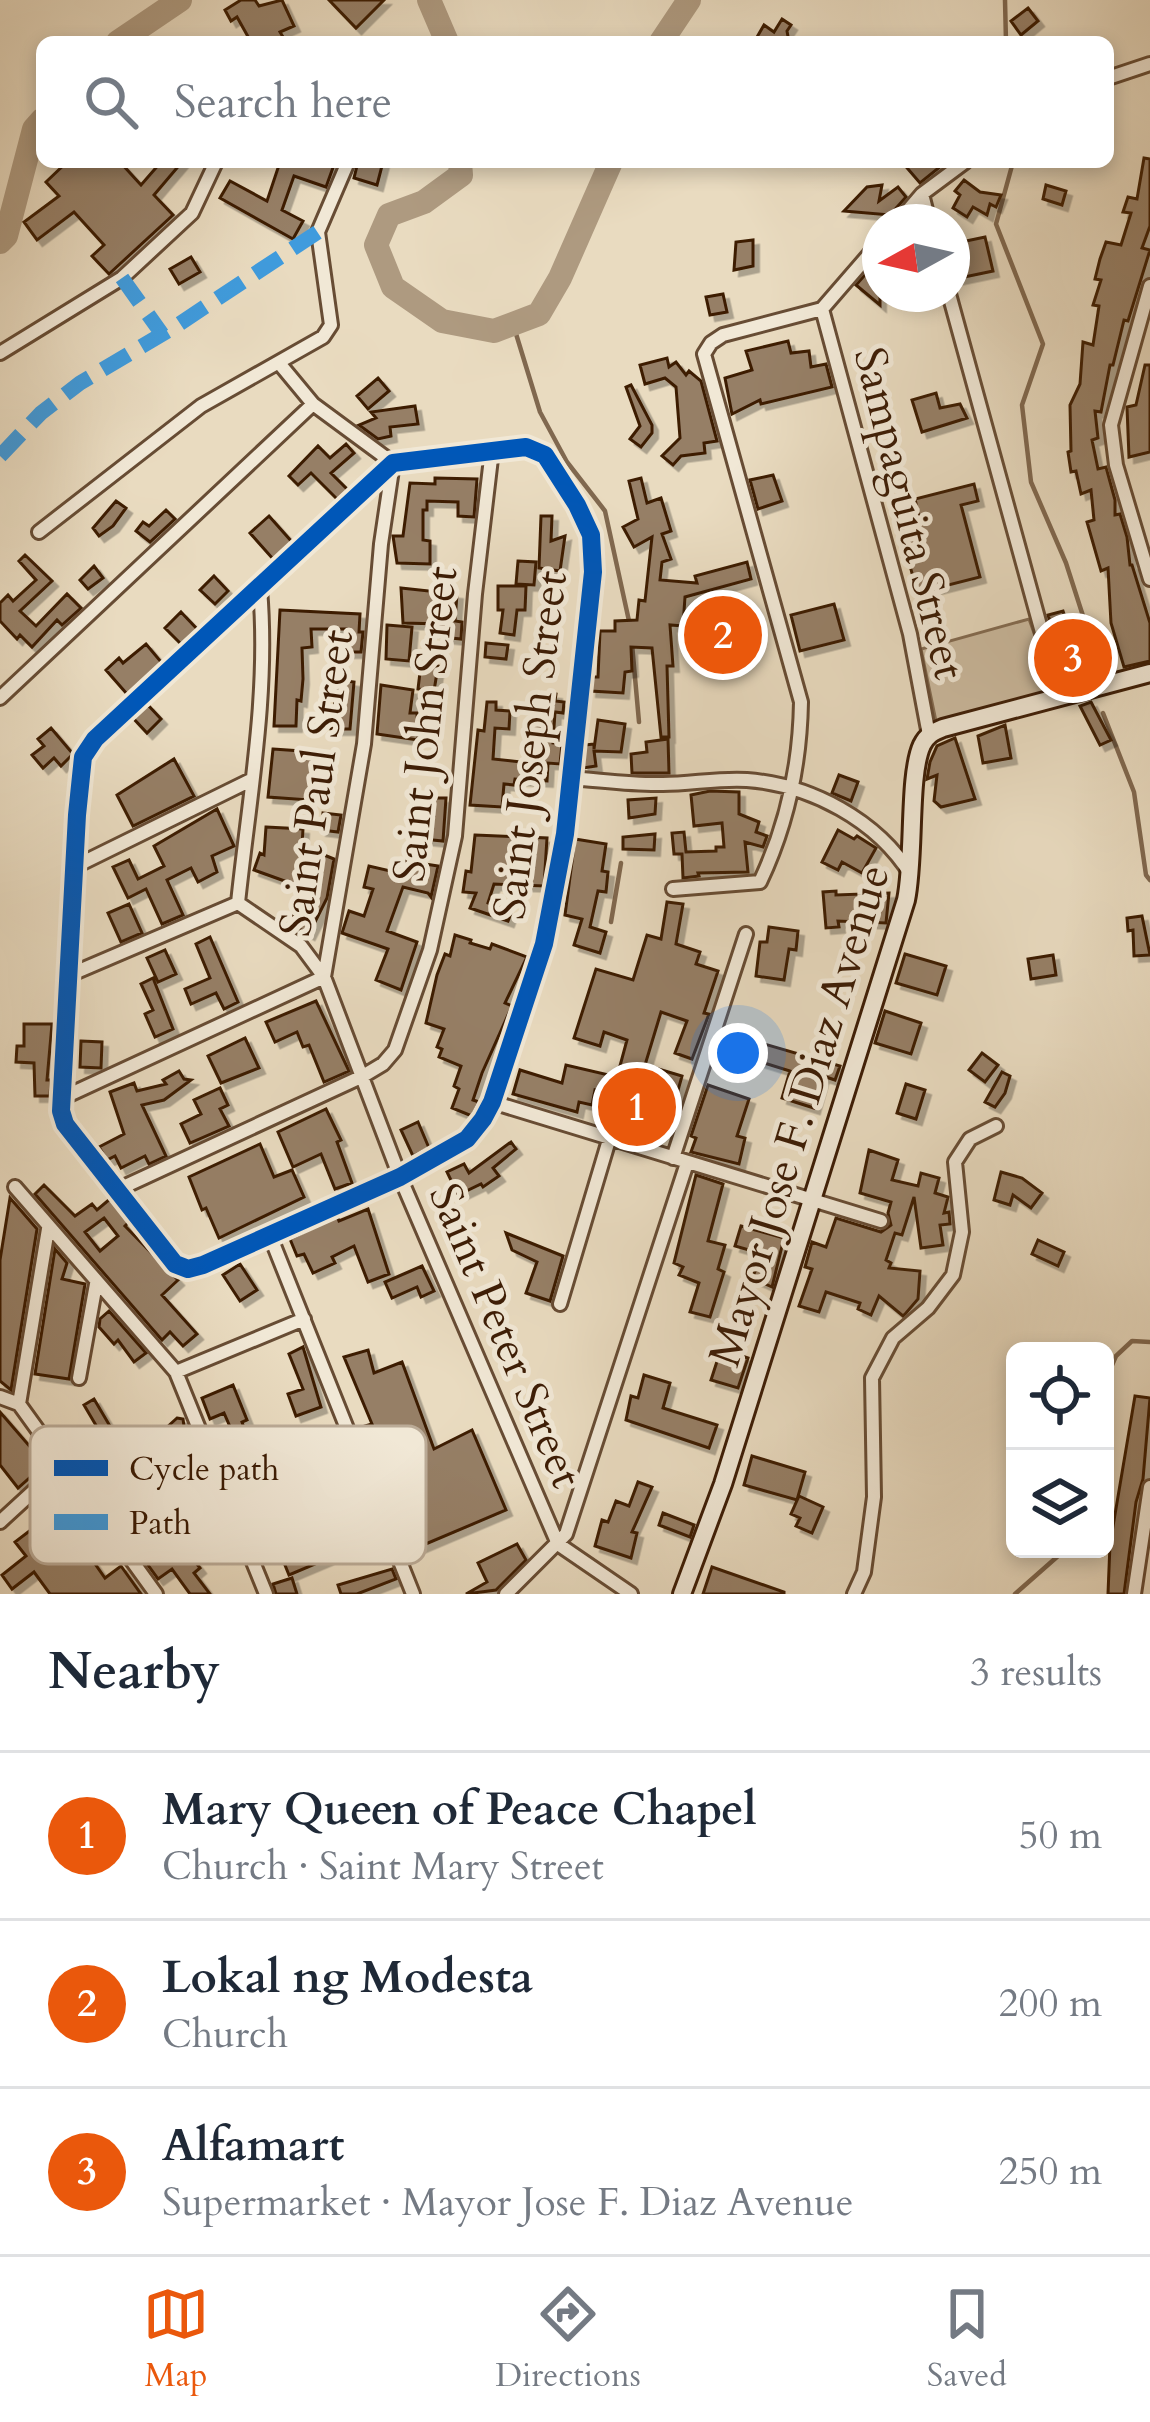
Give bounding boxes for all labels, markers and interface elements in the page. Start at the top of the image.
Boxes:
search box [36,36,1114,168]
icon: search [78,69,144,135]
text: Search here [174,72,392,133]
north arrow [862,204,970,312]
street label: Sampaguita Street [839,341,980,686]
street label: Saint John Street [379,563,472,885]
street label: Saint Joseph Street [479,567,582,923]
pin: 2 [684,590,762,680]
pin: 3 [1034,613,1112,703]
street label: Saint Paul Street [265,626,368,940]
street label: Mayor Jose F. Diaz Avenue [694,857,905,1374]
your location [708,1023,768,1083]
pin: 1 [598,1062,676,1152]
street label: Saint Peter Street [414,1174,597,1497]
map controls [1006,1342,1114,1558]
button: locate [1006,1342,1114,1450]
legend [30,1426,426,1564]
text: Cycle path [129,1447,279,1492]
button: layers [1006,1450,1114,1558]
text: Path [129,1501,191,1546]
text: Nearby [48,1637,220,1707]
text: 3 results [970,1646,1102,1699]
text: Mary Queen of Peace Chapel [162,1779,757,1840]
text: 1 [77,1809,97,1862]
text: 50 m [1019,1809,1102,1862]
text: Church · Saint Mary Street [162,1840,604,1893]
text: Lokal ng Modesta [162,1947,533,2008]
text: 2 [77,1977,97,2030]
text: 200 m [999,1977,1102,2030]
text: Church [162,2008,288,2061]
text: Alfamart [162,2115,344,2176]
text: 3 [77,2145,97,2198]
text: 250 m [999,2145,1102,2198]
text: Supermarket · Mayor Jose F. Diaz Avenue [162,2176,853,2229]
tab: Map [143,2281,209,2398]
tab: Directions [495,2281,641,2398]
tab: Saved [927,2281,1007,2398]

